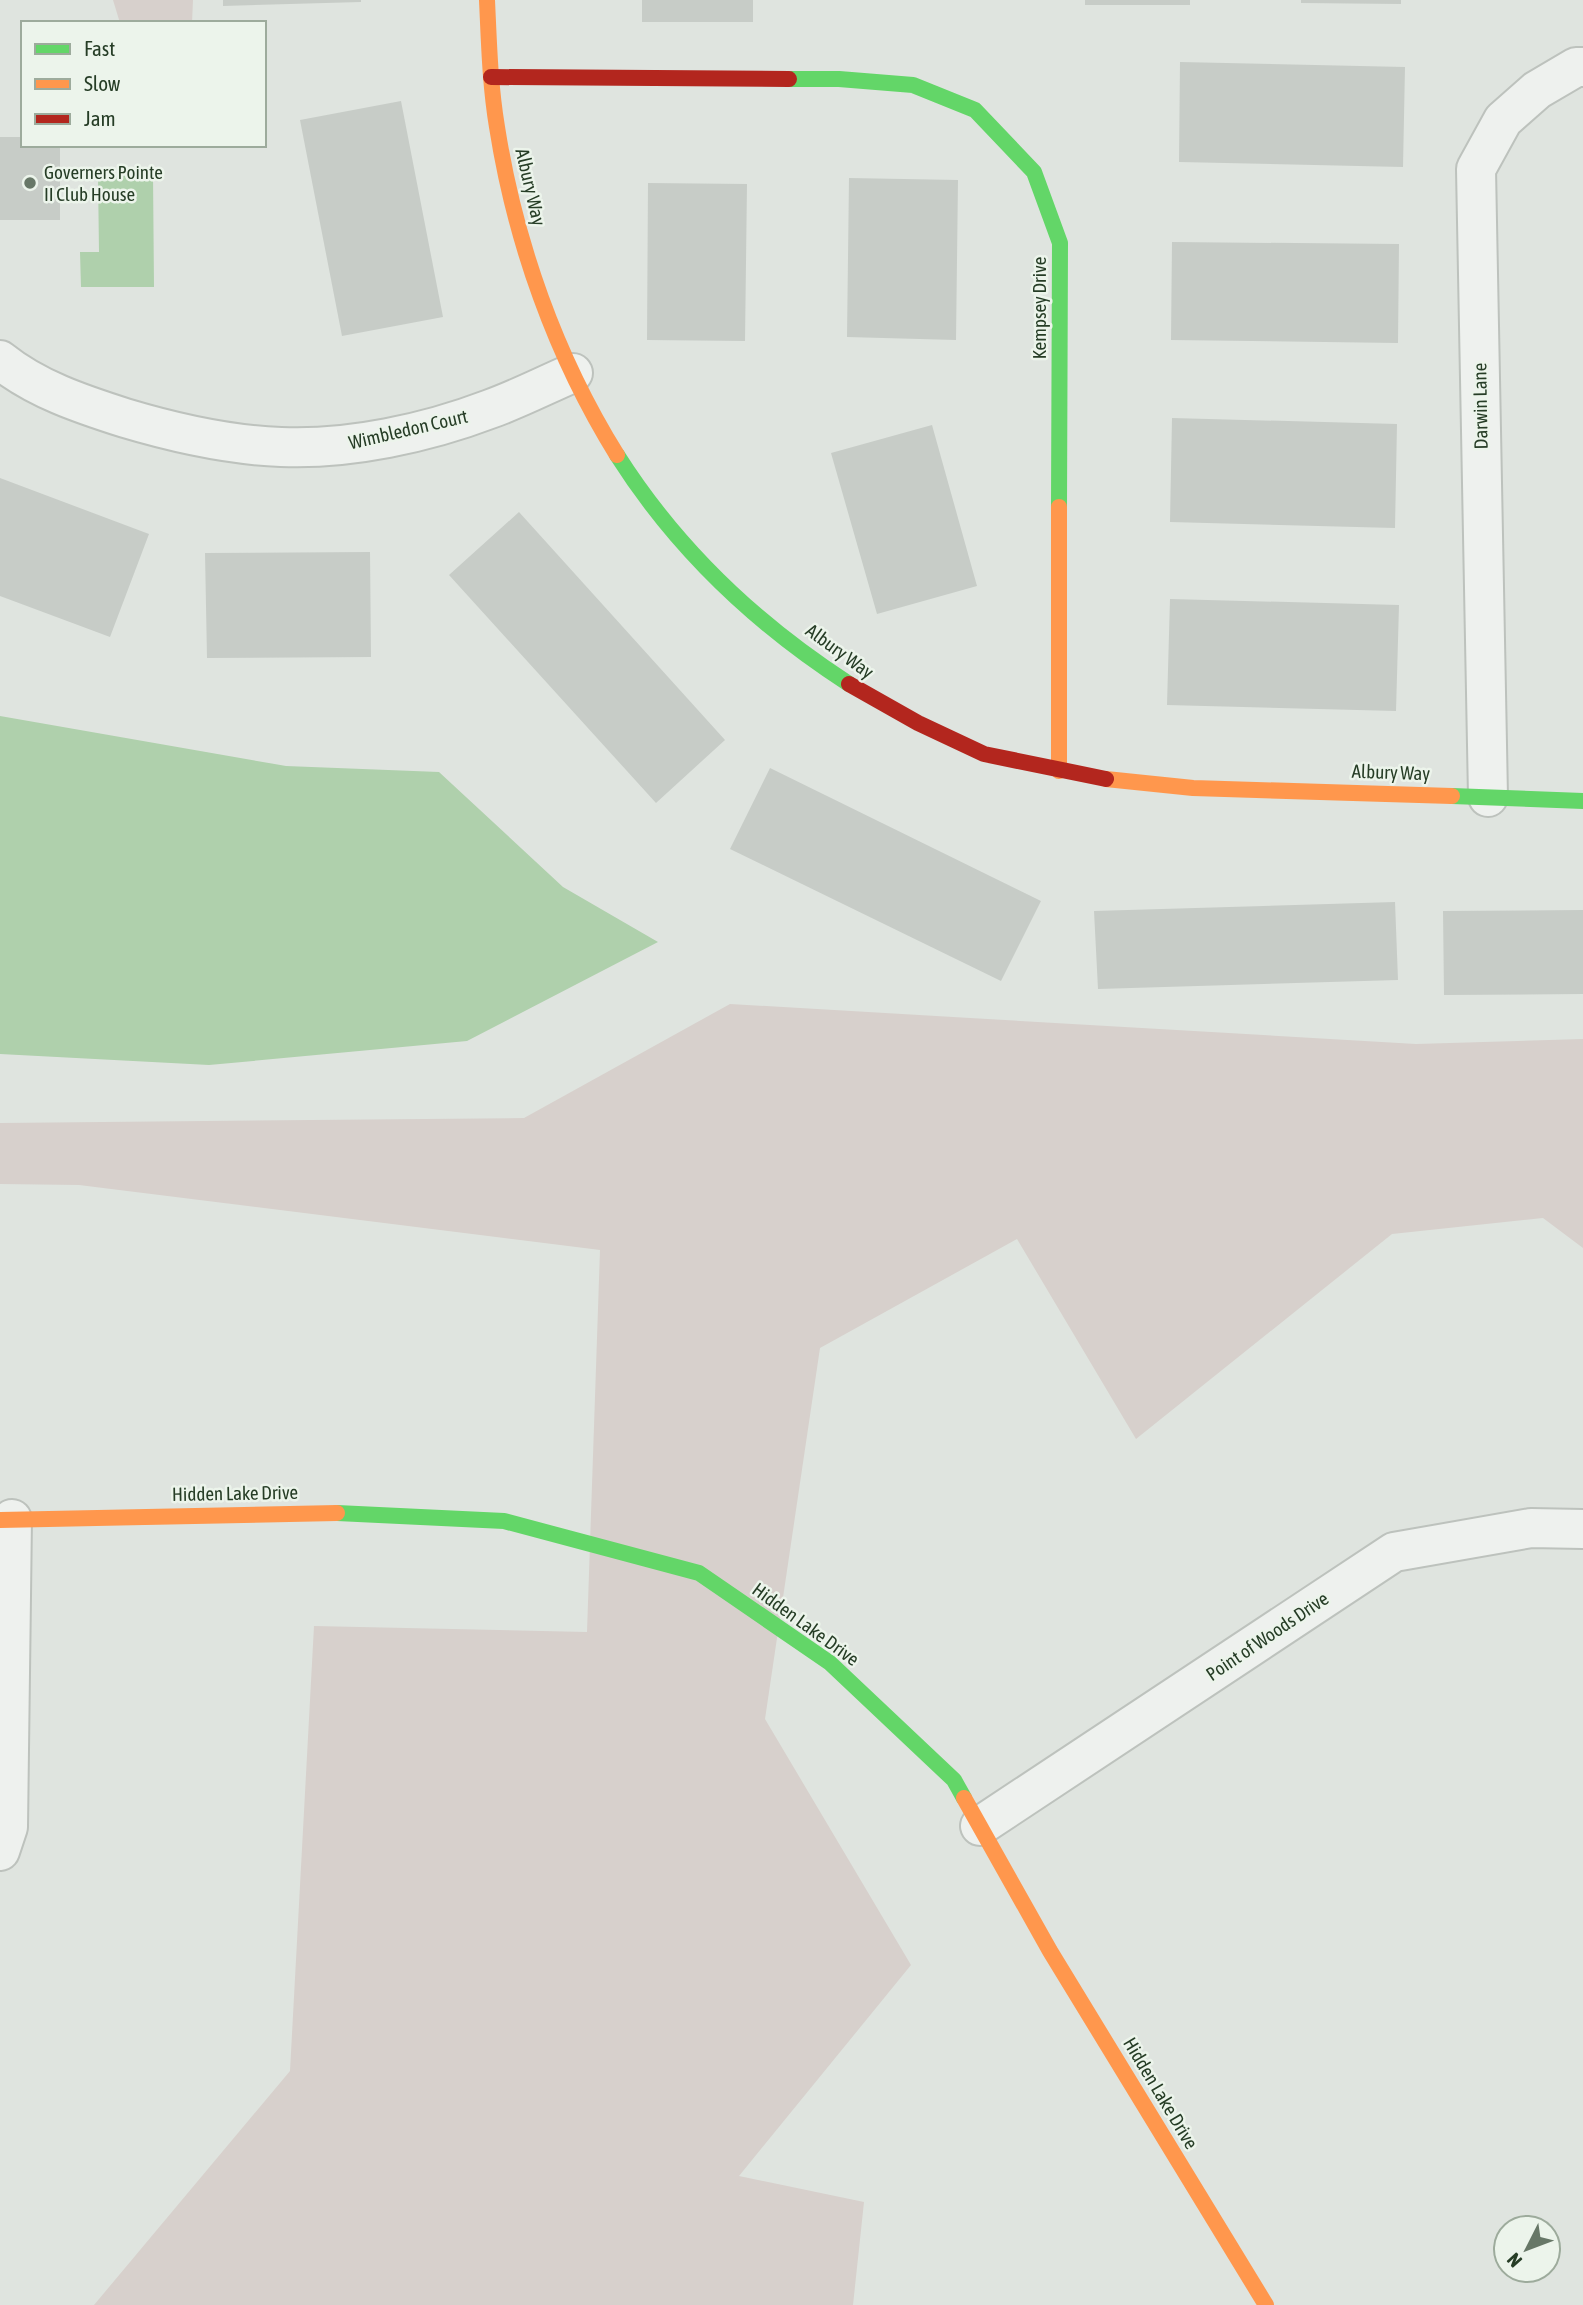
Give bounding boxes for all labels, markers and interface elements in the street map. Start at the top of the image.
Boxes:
legend [21,21,266,147]
text: Fast [84,36,115,60]
text: Slow [84,71,121,95]
text: Jam [84,106,116,130]
street label: Albury Way [511,146,551,228]
place label: Governers Pointe II Club House [44,161,163,205]
marker: Governers Pointe II Club House [22,175,38,191]
street label: Kempsey Drive [1028,257,1050,359]
street label: Darwin Lane [1468,362,1492,450]
street label: Wimbledon Court [346,405,470,453]
street label: Albury Way [802,619,878,683]
street label: Albury Way [1351,760,1431,784]
street label: Hidden Lake Drive [172,1481,298,1505]
street label: Hidden Lake Drive [749,1578,863,1670]
street label: Point of Woods Drive [1202,1587,1332,1685]
street label: Hidden Lake Drive [1119,2033,1203,2153]
north arrow [1492,2214,1562,2284]
text: N [1502,2249,1526,2272]

